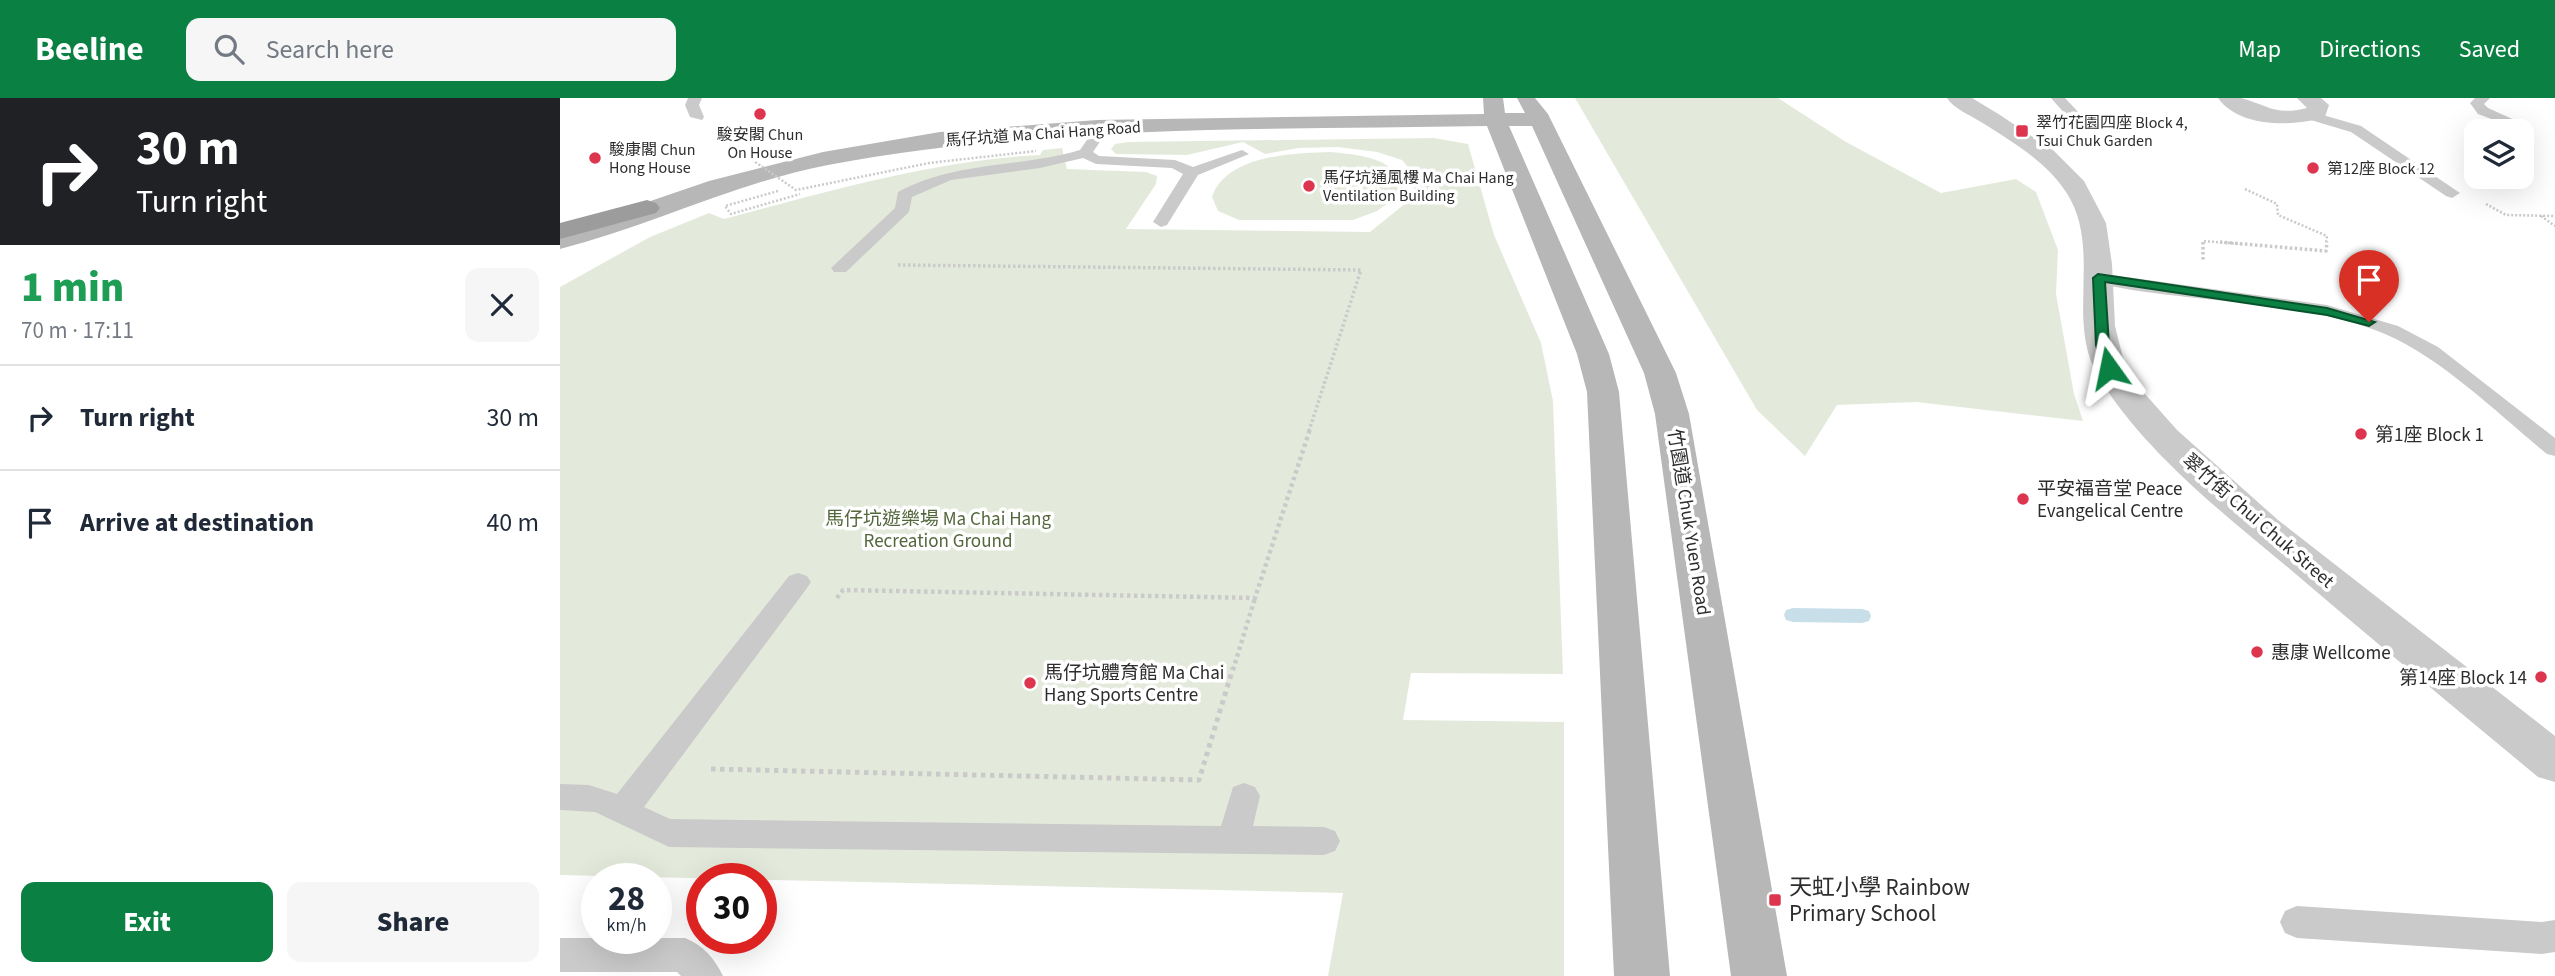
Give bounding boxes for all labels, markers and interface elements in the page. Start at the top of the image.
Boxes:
search box [186,18,676,81]
text: Beeline [35,26,144,73]
icon: search [210,30,248,68]
text: Search here [266,31,394,68]
text: Map [2238,32,2281,67]
text: Directions [2319,32,2421,67]
text: Saved [2459,32,2520,67]
marker: 駿安閣 Chun On House [752,106,768,122]
place label: 翠竹花園四座 Block 4, Tsui Chuk Garden [2036,112,2188,152]
text: 30 m [136,114,240,184]
street label: 馬仔坑道 Ma Chai Hang Road [945,116,1142,152]
map controls [2464,119,2534,189]
button: layers [2464,119,2534,189]
marker: 翠竹花園四座 Block 4, Tsui Chuk Garden [2014,123,2030,139]
place label: 駿安閣 Chun On House [717,124,803,164]
icon: right [21,126,112,217]
place label: 駿康閣 Chun Hong House [609,139,696,179]
marker: 駿康閣 Chun Hong House [587,150,603,166]
place label: 第12座 Block 12 [2327,158,2435,180]
marker: 第12座 Block 12 [2305,160,2321,176]
place label: 馬仔坑通風樓 Ma Chai Hang Ventilation Building [1323,167,1513,207]
marker: 馬仔坑通風樓 Ma Chai Hang Ventilation Building [1301,178,1317,194]
text: Turn right [136,179,267,225]
pin [2339,250,2399,322]
text: 1 min [21,258,124,318]
icon: arrive [2350,261,2388,299]
button: close [465,268,539,342]
text: 70 m · 17:11 [21,314,134,347]
position arrow [2072,331,2146,405]
icon: right [21,399,59,437]
text: Turn right [80,399,195,436]
text: 30 m [486,399,539,436]
place label: 第1座 Block 1 [2375,422,2484,449]
marker: 第1座 Block 1 [2353,426,2369,442]
street label: 竹園道 Chuk Yuen Road [1660,427,1717,618]
street label: 翠竹街 Chui Chuk Street [2176,448,2340,595]
place label: 平安福音堂 Peace Evangelical Centre [2037,476,2183,525]
marker: 平安福音堂 Peace Evangelical Centre [2015,491,2031,507]
icon: arrive [21,504,59,542]
text: Arrive at destination [80,504,314,541]
text: 40 m [486,504,539,541]
park label: 馬仔坑遊樂場 Ma Chai Hang Recreation Ground [825,506,1051,555]
place label: 惠康 Wellcome [2271,640,2391,667]
marker: 惠康 Wellcome [2249,644,2265,660]
place label: 馬仔坑體育館 Ma Chai Hang Sports Centre [1044,660,1224,709]
place label: 第14座 Block 14 [2399,665,2527,692]
marker: 第14座 Block 14 [2533,669,2549,685]
marker: 馬仔坑體育館 Ma Chai Hang Sports Centre [1022,675,1038,691]
speed limit sign: 30 [686,863,777,954]
place label: 天虹小學 Rainbow Primary School [1789,871,1970,930]
text: 28 [608,874,645,924]
button: Exit [21,882,273,962]
button: Share [287,882,539,962]
marker: 天虹小學 Rainbow Primary School [1767,892,1783,908]
text: km/h [607,913,646,938]

